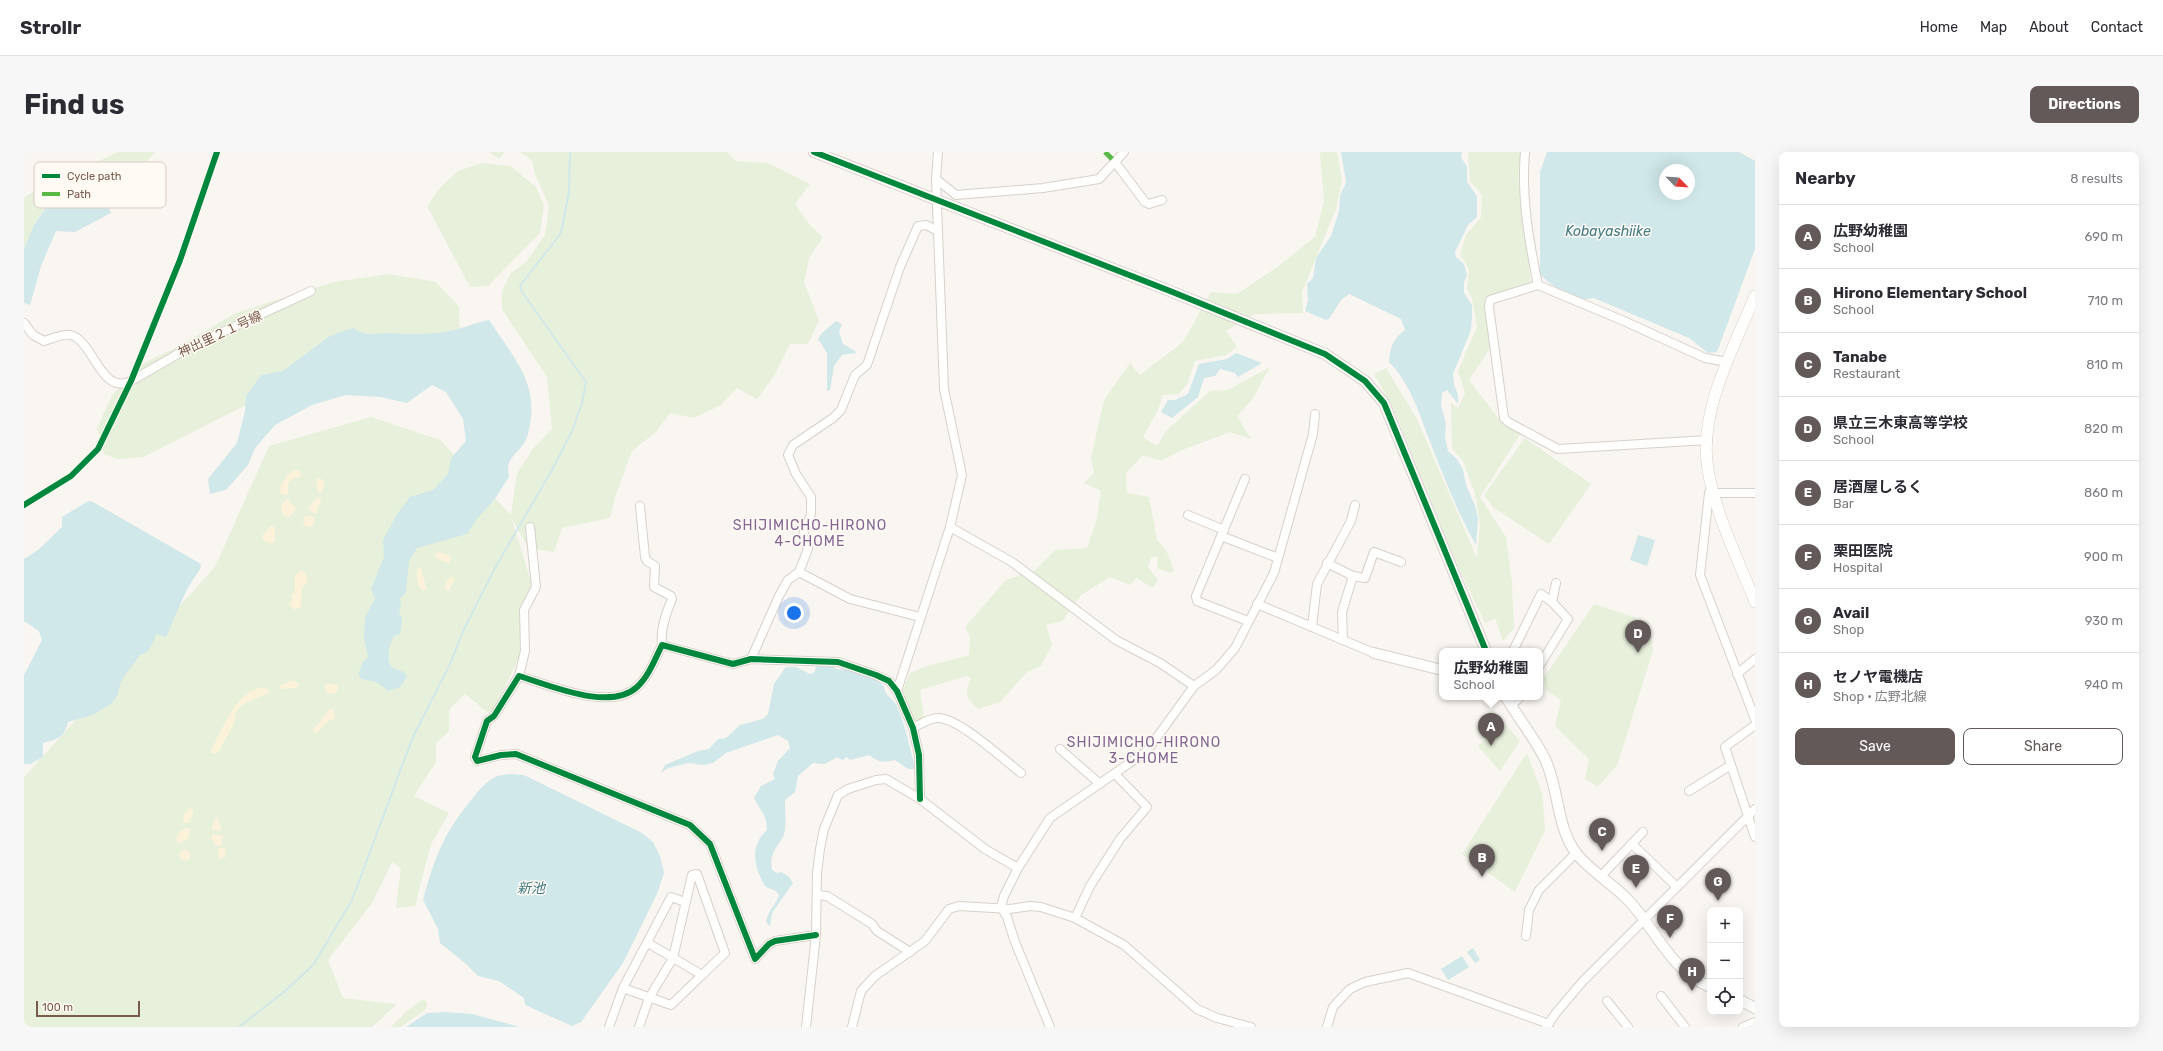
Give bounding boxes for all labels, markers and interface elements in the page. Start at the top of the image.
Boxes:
text: Strollr [20,16,81,39]
text: Home [1920,19,1958,36]
text: Map [1980,19,2007,36]
text: About [2029,19,2069,36]
text: Contact [2091,19,2143,36]
button: Directions [2030,86,2139,123]
text: Find us [24,88,124,121]
legend [34,162,166,208]
north arrow [1659,164,1695,200]
text: Nearby [1795,168,1856,188]
text: Cycle path [67,170,121,183]
text: 8 results [2070,171,2123,186]
text: Path [67,188,91,201]
text: 広野幼稚園 [1833,222,1908,240]
water label: Kobayashiike [1565,223,1651,240]
text: A [1803,229,1813,244]
text: 690 m [2084,229,2123,244]
text: School [1833,240,1874,255]
text: Hirono Elementary School [1833,284,2027,302]
text: B [1803,293,1813,308]
text: 710 m [2088,293,2123,308]
text: School [1833,302,1874,317]
street label: 神出里２１号線 [176,308,264,360]
text: Tanabe [1833,348,1887,366]
text: C [1803,357,1813,372]
text: 810 m [2086,357,2123,372]
text: Restaurant [1833,366,1900,381]
text: 県立三木東高等学校 [1833,414,1968,432]
text: D [1803,421,1813,436]
text: 820 m [2084,421,2123,436]
text: School [1833,432,1874,447]
text: 居酒屋しるく [1833,478,1923,496]
text: E [1804,485,1812,500]
text: 860 m [2084,485,2123,500]
text: Bar [1833,496,1854,511]
district label: SHIJIMICHO-HIRONO 4-CHOME [733,517,887,550]
text: 栗田医院 [1833,542,1893,560]
text: F [1804,549,1812,564]
text: 900 m [2084,549,2123,564]
text: Hospital [1833,560,1883,575]
your location [784,603,804,623]
text: Avail [1833,604,1869,622]
text: G [1803,613,1813,628]
text: 930 m [2085,613,2123,628]
pin: D [1625,620,1651,653]
text: Shop [1833,622,1864,637]
popup [1439,648,1543,700]
text: 広野幼稚園 [1453,659,1529,677]
text: セノヤ電機店 [1833,668,1923,686]
text: School [1453,677,1495,692]
text: H [1803,677,1813,692]
text: 940 m [2084,677,2123,692]
text: Shop · 広野北線 [1833,689,1927,704]
pin: A [1478,713,1504,746]
button: Save [1795,728,1955,765]
button: Share [1963,728,2123,765]
district label: SHIJIMICHO-HIRONO 3-CHOME [1067,734,1221,767]
pin: C [1589,818,1615,851]
pin: B [1469,844,1495,877]
pin: E [1623,855,1649,888]
pin: G [1705,868,1731,901]
water label: 新池 [517,880,547,897]
pin: F [1657,905,1683,938]
map controls [1707,907,1743,1015]
button: + [1707,907,1743,943]
button: − [1707,943,1743,979]
pin: H [1679,958,1705,991]
button: locate [1707,979,1743,1015]
scale bar [36,999,140,1018]
text: 100 m [42,1001,73,1014]

